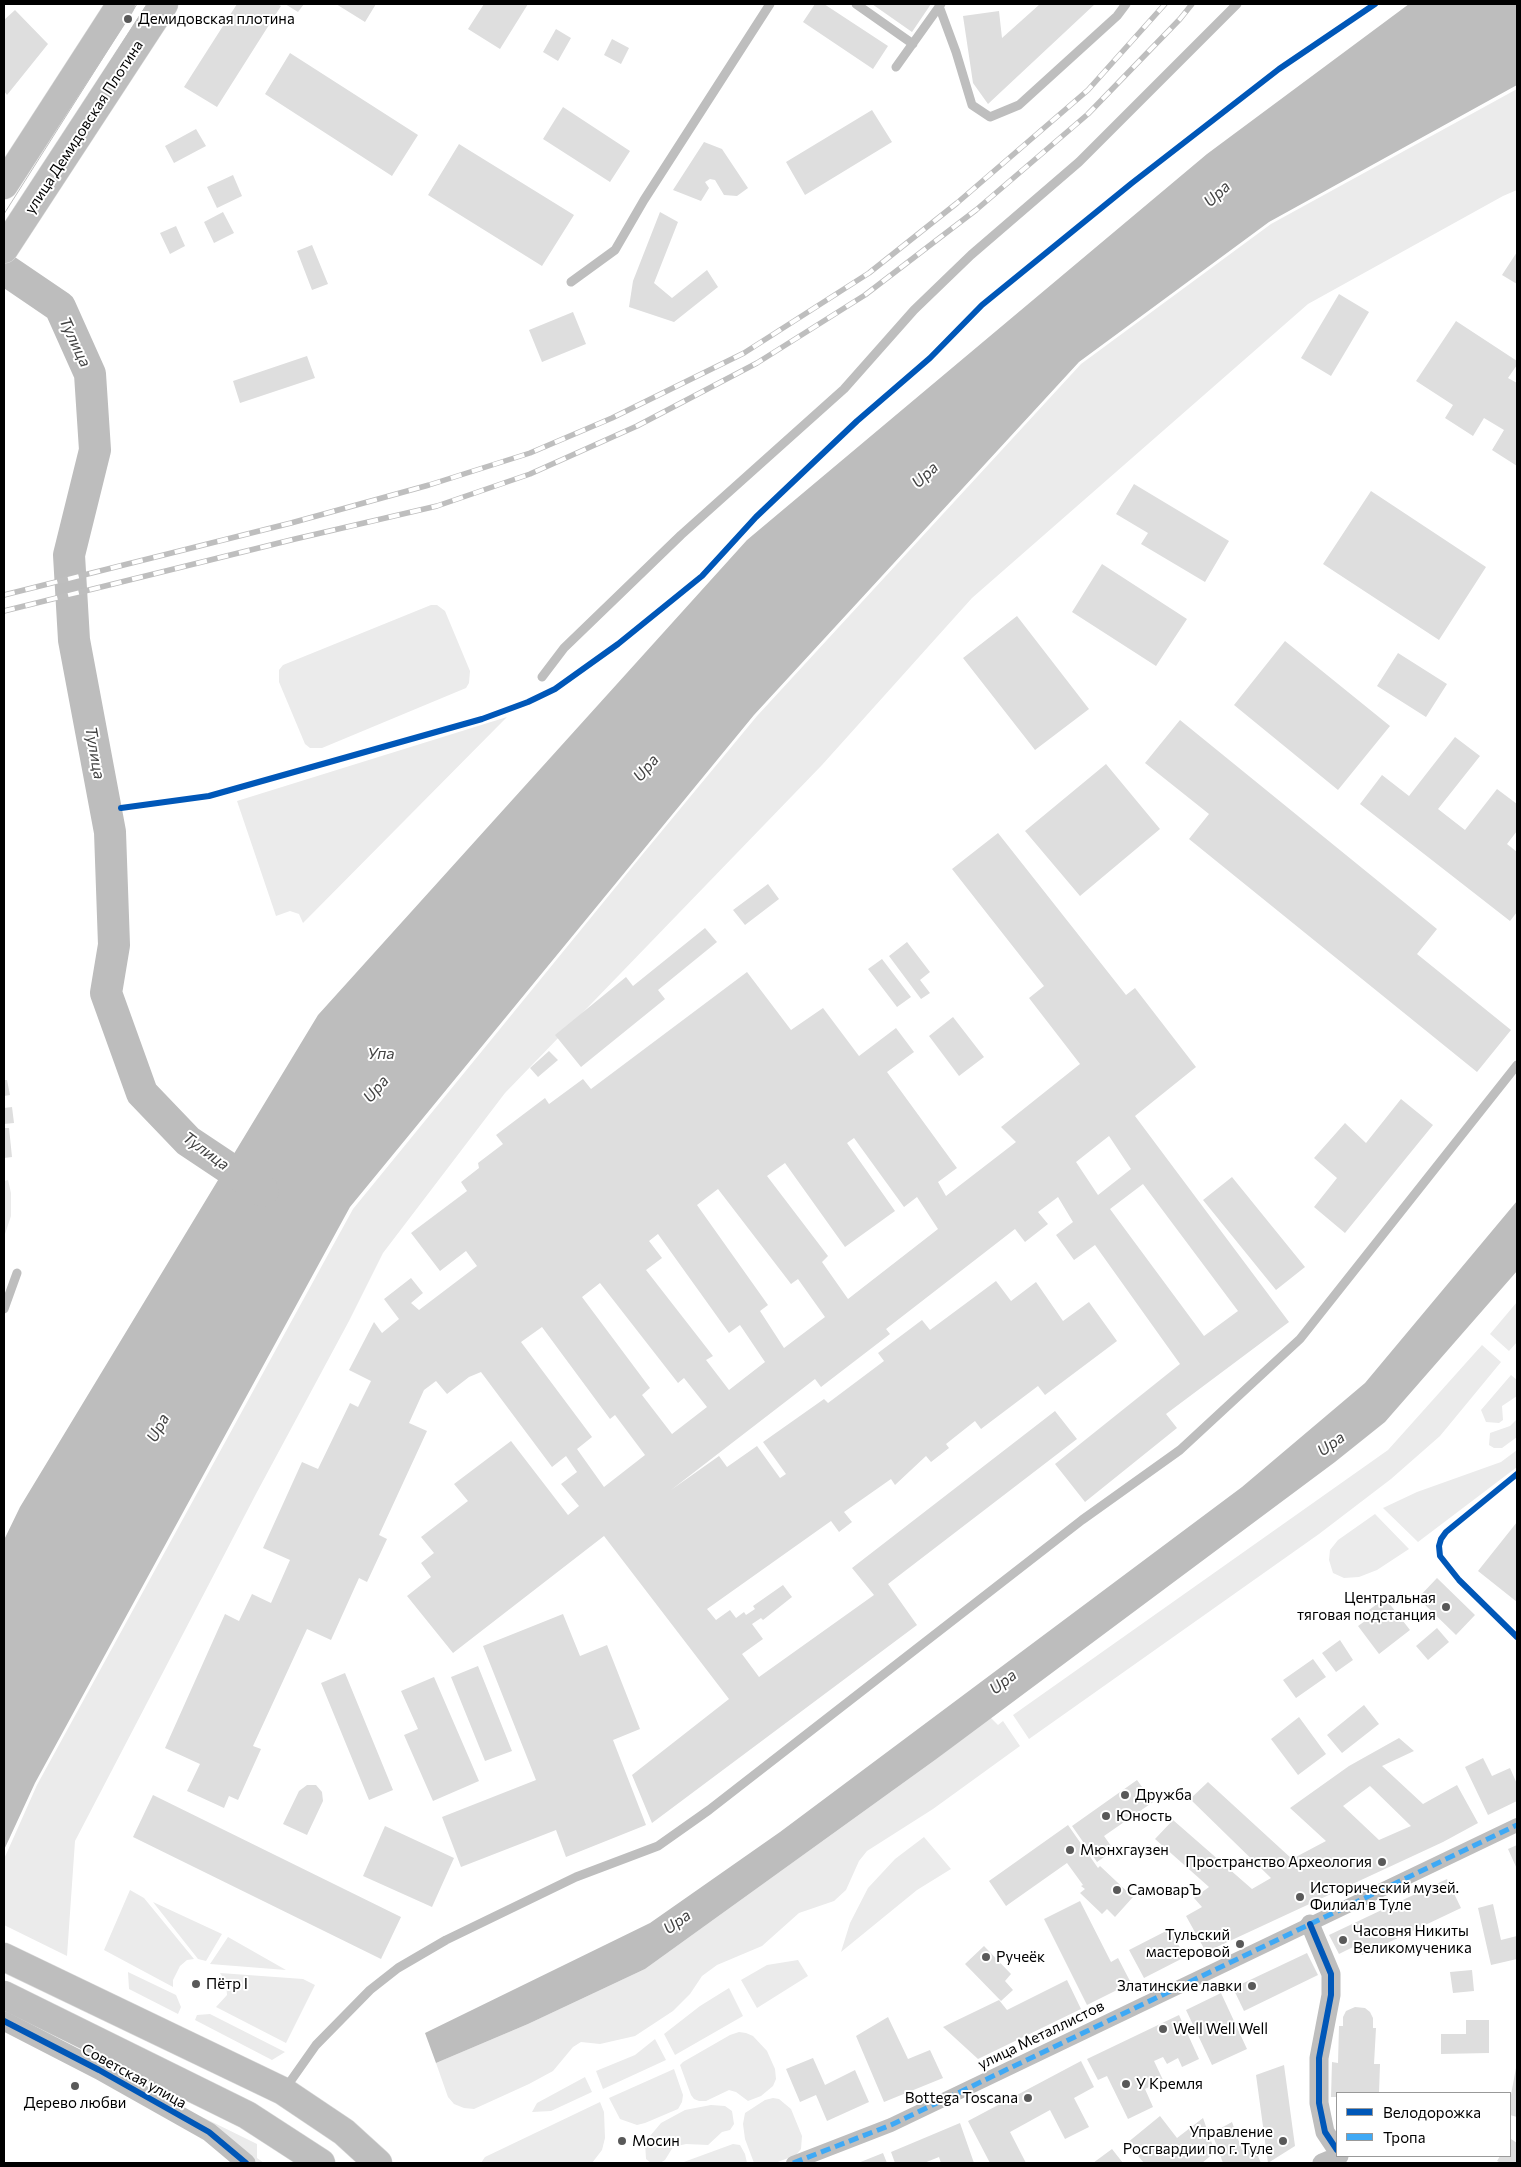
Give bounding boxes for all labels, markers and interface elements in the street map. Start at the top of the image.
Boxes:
place label: Демидовская плотина [138,10,295,28]
marker: Демидовская плотина [122,13,134,25]
street label: улица Демидовская Плотина [21,37,147,217]
water label: Upa [1200,177,1234,211]
water label: Тулица [55,314,95,370]
water label: Upa [908,458,942,492]
water label: Тулица [81,725,109,781]
water label: Upa [629,751,663,785]
water label: Упа [367,1044,395,1064]
water label: Upa [359,1072,393,1106]
water label: Тулица [179,1128,233,1174]
water label: Upa [143,1410,173,1446]
water label: Upa [1313,1428,1349,1460]
place label: Центральная тяговая подстанция [1297,1589,1436,1624]
marker: Центральная тяговая подстанция [1440,1601,1452,1613]
water label: Upa [985,1665,1021,1699]
place label: Дружба [1135,1786,1192,1804]
marker: Дружба [1119,1789,1131,1801]
place label: Юность [1116,1807,1172,1825]
marker: Юность [1100,1810,1112,1822]
place label: Мюнхгаузен [1080,1841,1169,1859]
marker: Мюнхгаузен [1064,1844,1076,1856]
place label: Пространство Археология [1185,1853,1372,1871]
marker: Пространство Археология [1376,1856,1388,1868]
place label: Исторический музей. Филиал в Туле [1310,1879,1459,1914]
place label: СамоварЪ [1127,1881,1201,1899]
marker: СамоварЪ [1111,1884,1123,1896]
marker: Исторический музей. Филиал в Туле [1294,1891,1306,1903]
water label: Upa [659,1906,695,1938]
place label: Часовня Никиты Великомученика [1353,1922,1472,1957]
place label: Тульский мастеровой [1146,1926,1230,1961]
marker: Часовня Никиты Великомученика [1337,1934,1349,1946]
marker: Тульский мастеровой [1234,1938,1246,1950]
place label: Ручеёк [996,1948,1045,1966]
marker: Ручеёк [980,1951,992,1963]
place label: Пётр I [206,1975,248,1993]
place label: Златинские лавки [1117,1977,1242,1995]
marker: Пётр I [190,1978,202,1990]
marker: Златинские лавки [1246,1980,1258,1992]
street label: улица Металлистов [975,1997,1107,2073]
place label: Well Well Well [1173,2020,1268,2038]
marker: Well Well Well [1157,2023,1169,2035]
street label: Советская улица [78,2040,190,2112]
place label: У Кремля [1136,2075,1203,2093]
marker: У Кремля [1120,2078,1132,2090]
marker: Дерево любви [69,2080,81,2092]
place label: Bottega Toscana [905,2089,1018,2107]
marker: Bottega Toscana [1022,2092,1034,2104]
legend [1336,2092,1511,2157]
place label: Дерево любви [24,2094,126,2112]
text: Велодорожка [1383,2103,1481,2121]
place label: Управление Росгвардии по г. Туле [1123,2123,1273,2158]
text: Тропа [1383,2128,1425,2146]
place label: Мосин [632,2132,680,2150]
marker: Мосин [616,2135,628,2147]
marker: Управление Росгвардии по г. Туле [1277,2135,1289,2147]

